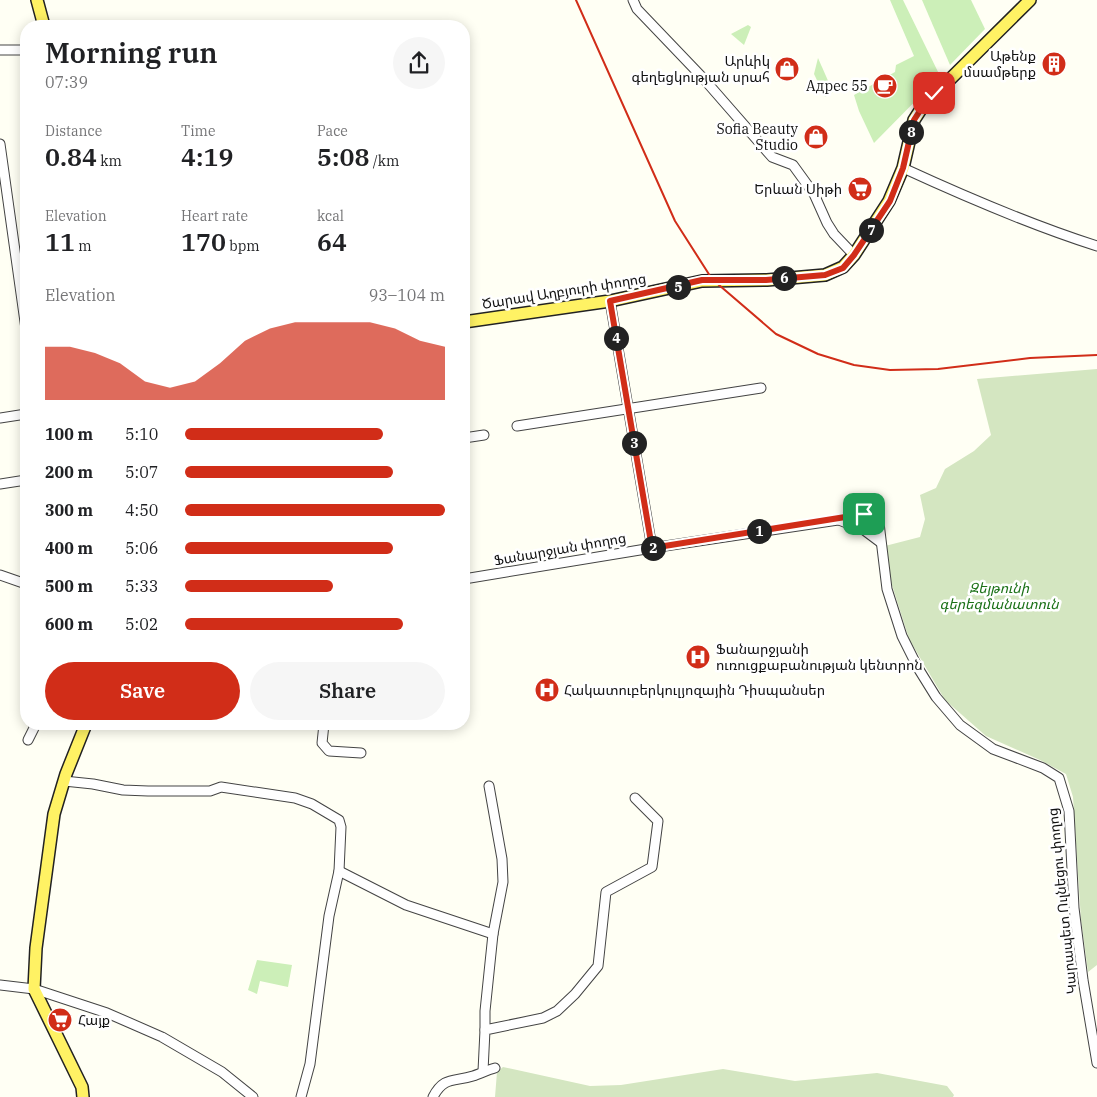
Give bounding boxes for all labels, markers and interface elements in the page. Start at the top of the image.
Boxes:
text: Morning run [45,34,218,71]
button: share [393,37,445,89]
place label: Աթենք մսամթերք [963,47,1036,81]
building icon: Աթենք մսամթերք [1041,51,1067,77]
place label: Արևիկ գեղեցկության սրահ [631,52,770,86]
shop icon: Արևիկ գեղեցկության սրահ [774,56,800,82]
text: 07:39 [45,72,88,92]
pin [913,72,955,114]
cafe icon: Адрес 55 [872,73,898,99]
place label: Адрес 55 [806,77,868,95]
icon: check [920,79,948,107]
place label: Sofia Beauty Studio [717,120,799,154]
pin: 8 [898,120,924,144]
text: Distance [45,122,102,140]
text: Time [181,122,215,140]
text: Pace [317,122,348,140]
text: 8 [907,123,916,141]
shop icon: Sofia Beauty Studio [803,124,829,150]
text: 0.84 [45,140,97,173]
text: 4:19 [181,140,233,173]
text: 5:08 [317,140,369,173]
text: km [97,152,122,170]
text: /km [369,152,399,170]
supermarket icon: Երևան Սիթի [847,176,873,202]
place label: Երևան Սիթի [754,180,842,198]
text: Elevation [45,207,107,225]
text: Heart rate [181,207,248,225]
text: kcal [317,207,344,225]
pin: 7 [858,218,884,242]
text: 7 [867,221,876,239]
text: 11 [45,225,75,258]
text: 170 [181,225,226,258]
text: 64 [317,225,347,258]
text: m [75,237,92,255]
text: bpm [226,237,260,255]
pin: 6 [772,266,796,290]
street label: Ծարավ Աղբյուրի փողոց [480,269,648,313]
text: 6 [780,269,789,287]
pin: 5 [666,274,690,300]
text: 5 [674,278,683,296]
text: Elevation [45,285,115,305]
text: 93–104 m [369,285,445,305]
pin: 4 [604,326,628,350]
text: 4 [612,329,621,347]
text: 100 m [45,424,93,444]
text: 5:10 [125,424,158,444]
pin: 3 [622,430,646,456]
text: 3 [630,434,639,452]
text: 200 m [45,462,93,482]
text: 5:07 [125,462,158,482]
pin [843,493,885,535]
text: 300 m [45,500,93,520]
text: 4:50 [125,500,158,520]
icon: arrive [850,500,878,528]
pin: 1 [746,518,772,544]
text: 1 [755,522,764,540]
street label: Ֆանարջյան փողոց [492,529,628,569]
pin: 2 [640,536,666,560]
text: 400 m [45,538,93,558]
text: 5:06 [125,538,158,558]
text: 2 [649,539,658,557]
text: 500 m [45,576,93,596]
text: 5:33 [125,576,158,596]
park label: Զեյթունի գերեզմանատուն [939,579,1059,613]
text: 600 m [45,614,93,634]
text: 5:02 [125,614,158,634]
place label: Ֆանարջյանի ուռուցքաբանության կենտրոն [716,640,923,674]
hospital icon: Ֆանարջյանի ուռուցքաբանության կենտրոն [685,644,711,670]
button: Save [45,662,240,720]
button: Share [250,662,445,720]
hospital icon: Հակատուբերկուլյոզային Դիսպանսեր [534,677,560,703]
place label: Հակատուբերկուլյոզային Դիսպանսեր [564,681,825,699]
street label: Կարապետ Ուլնեցու փողոց [1043,807,1081,995]
supermarket icon: Հայք [47,1007,73,1033]
place label: Հայք [78,1011,110,1029]

